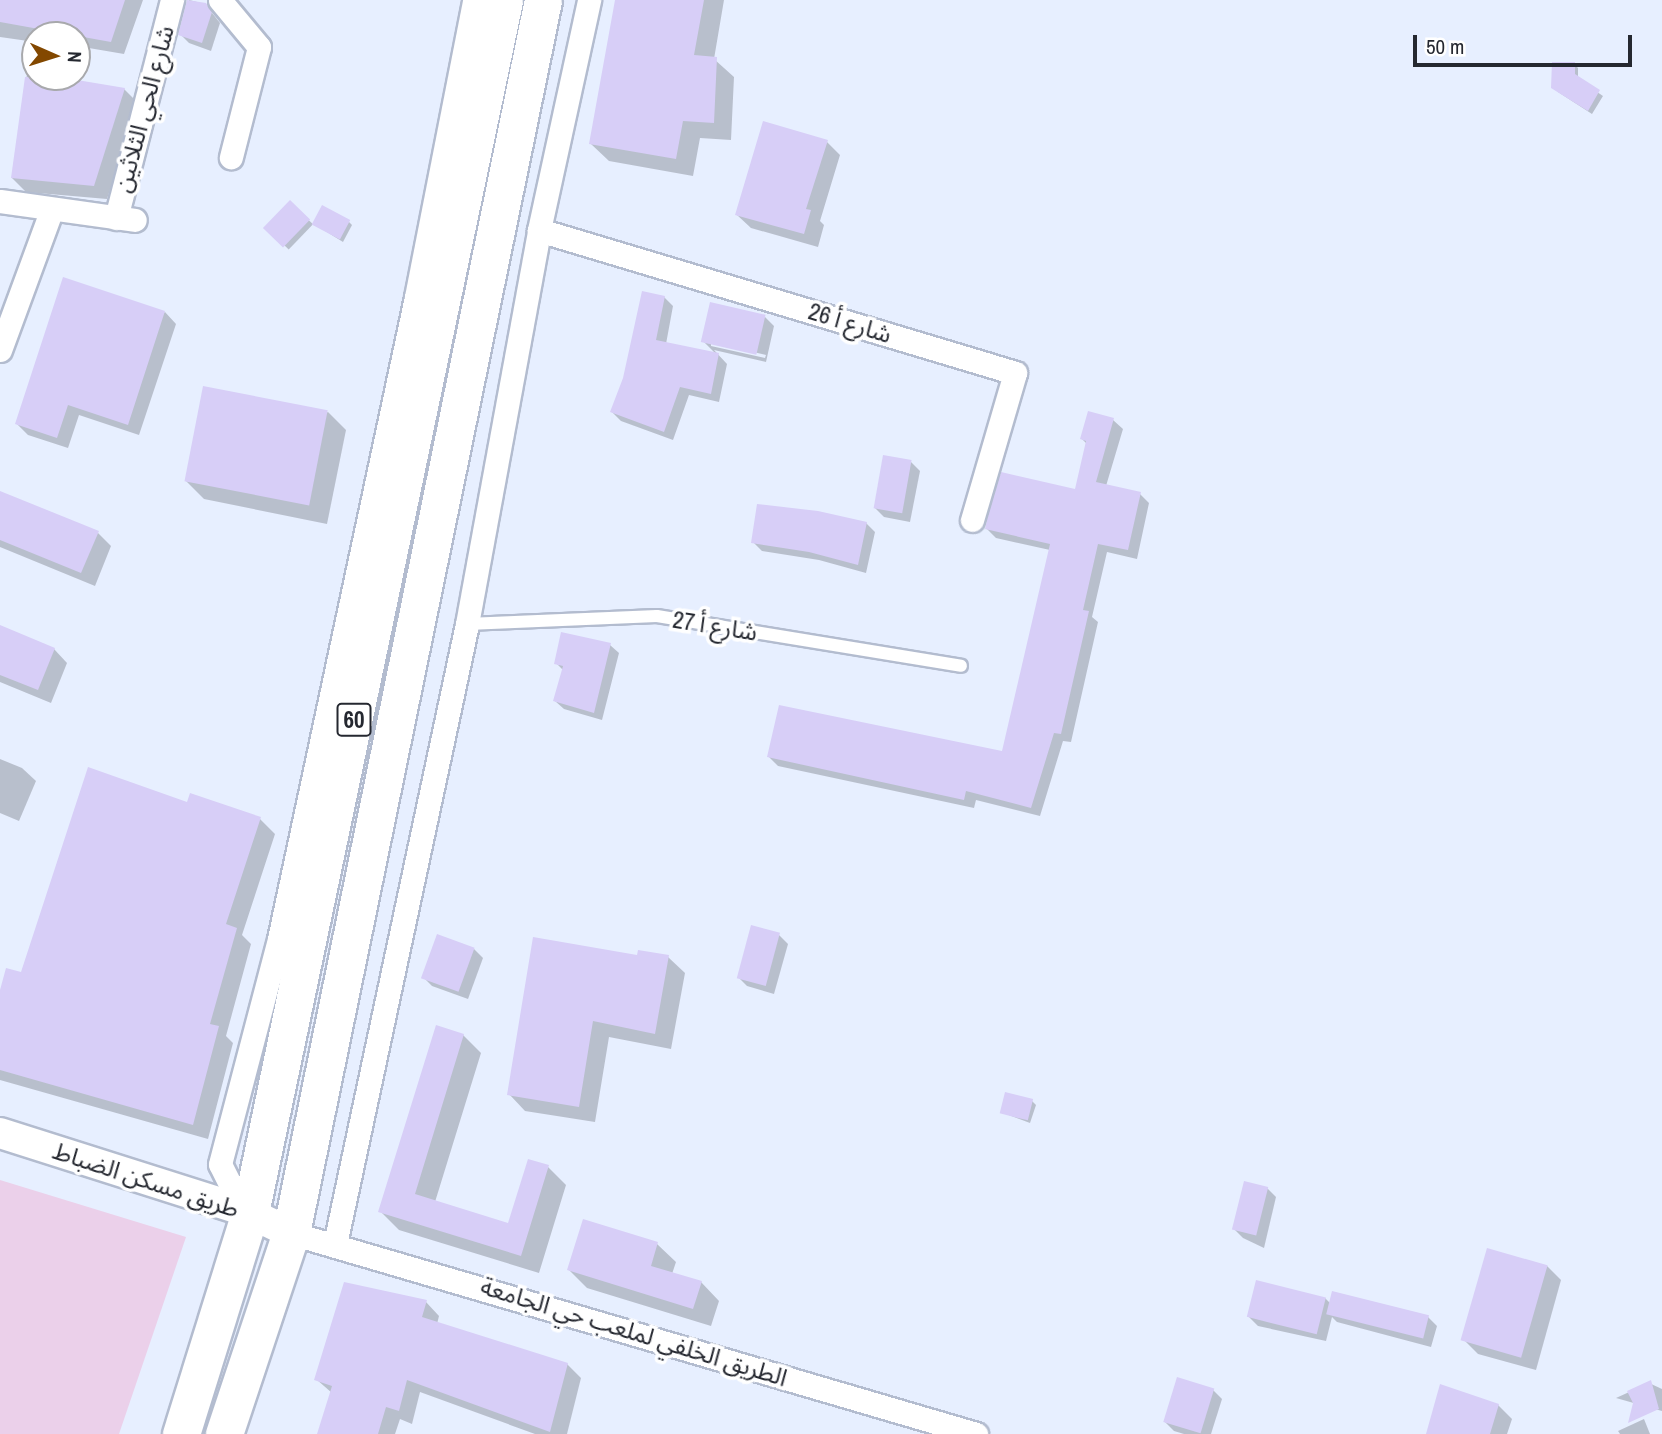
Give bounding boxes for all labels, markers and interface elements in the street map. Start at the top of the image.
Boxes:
north arrow [21,21,91,91]
scale bar [1417,21,1636,65]
street label: شارع الحي الثلاثين [108,22,180,196]
text: 50 m [1426,32,1464,61]
text: N [62,51,88,63]
street label: شارع أ 26 [805,297,895,349]
street label: شارع أ 27 [671,605,759,647]
road number: 60 [336,700,372,740]
street label: طريق مسكن الضباط [49,1136,243,1224]
street label: الطريق الخلفي لملعب حي الجامعة [477,1272,791,1392]

